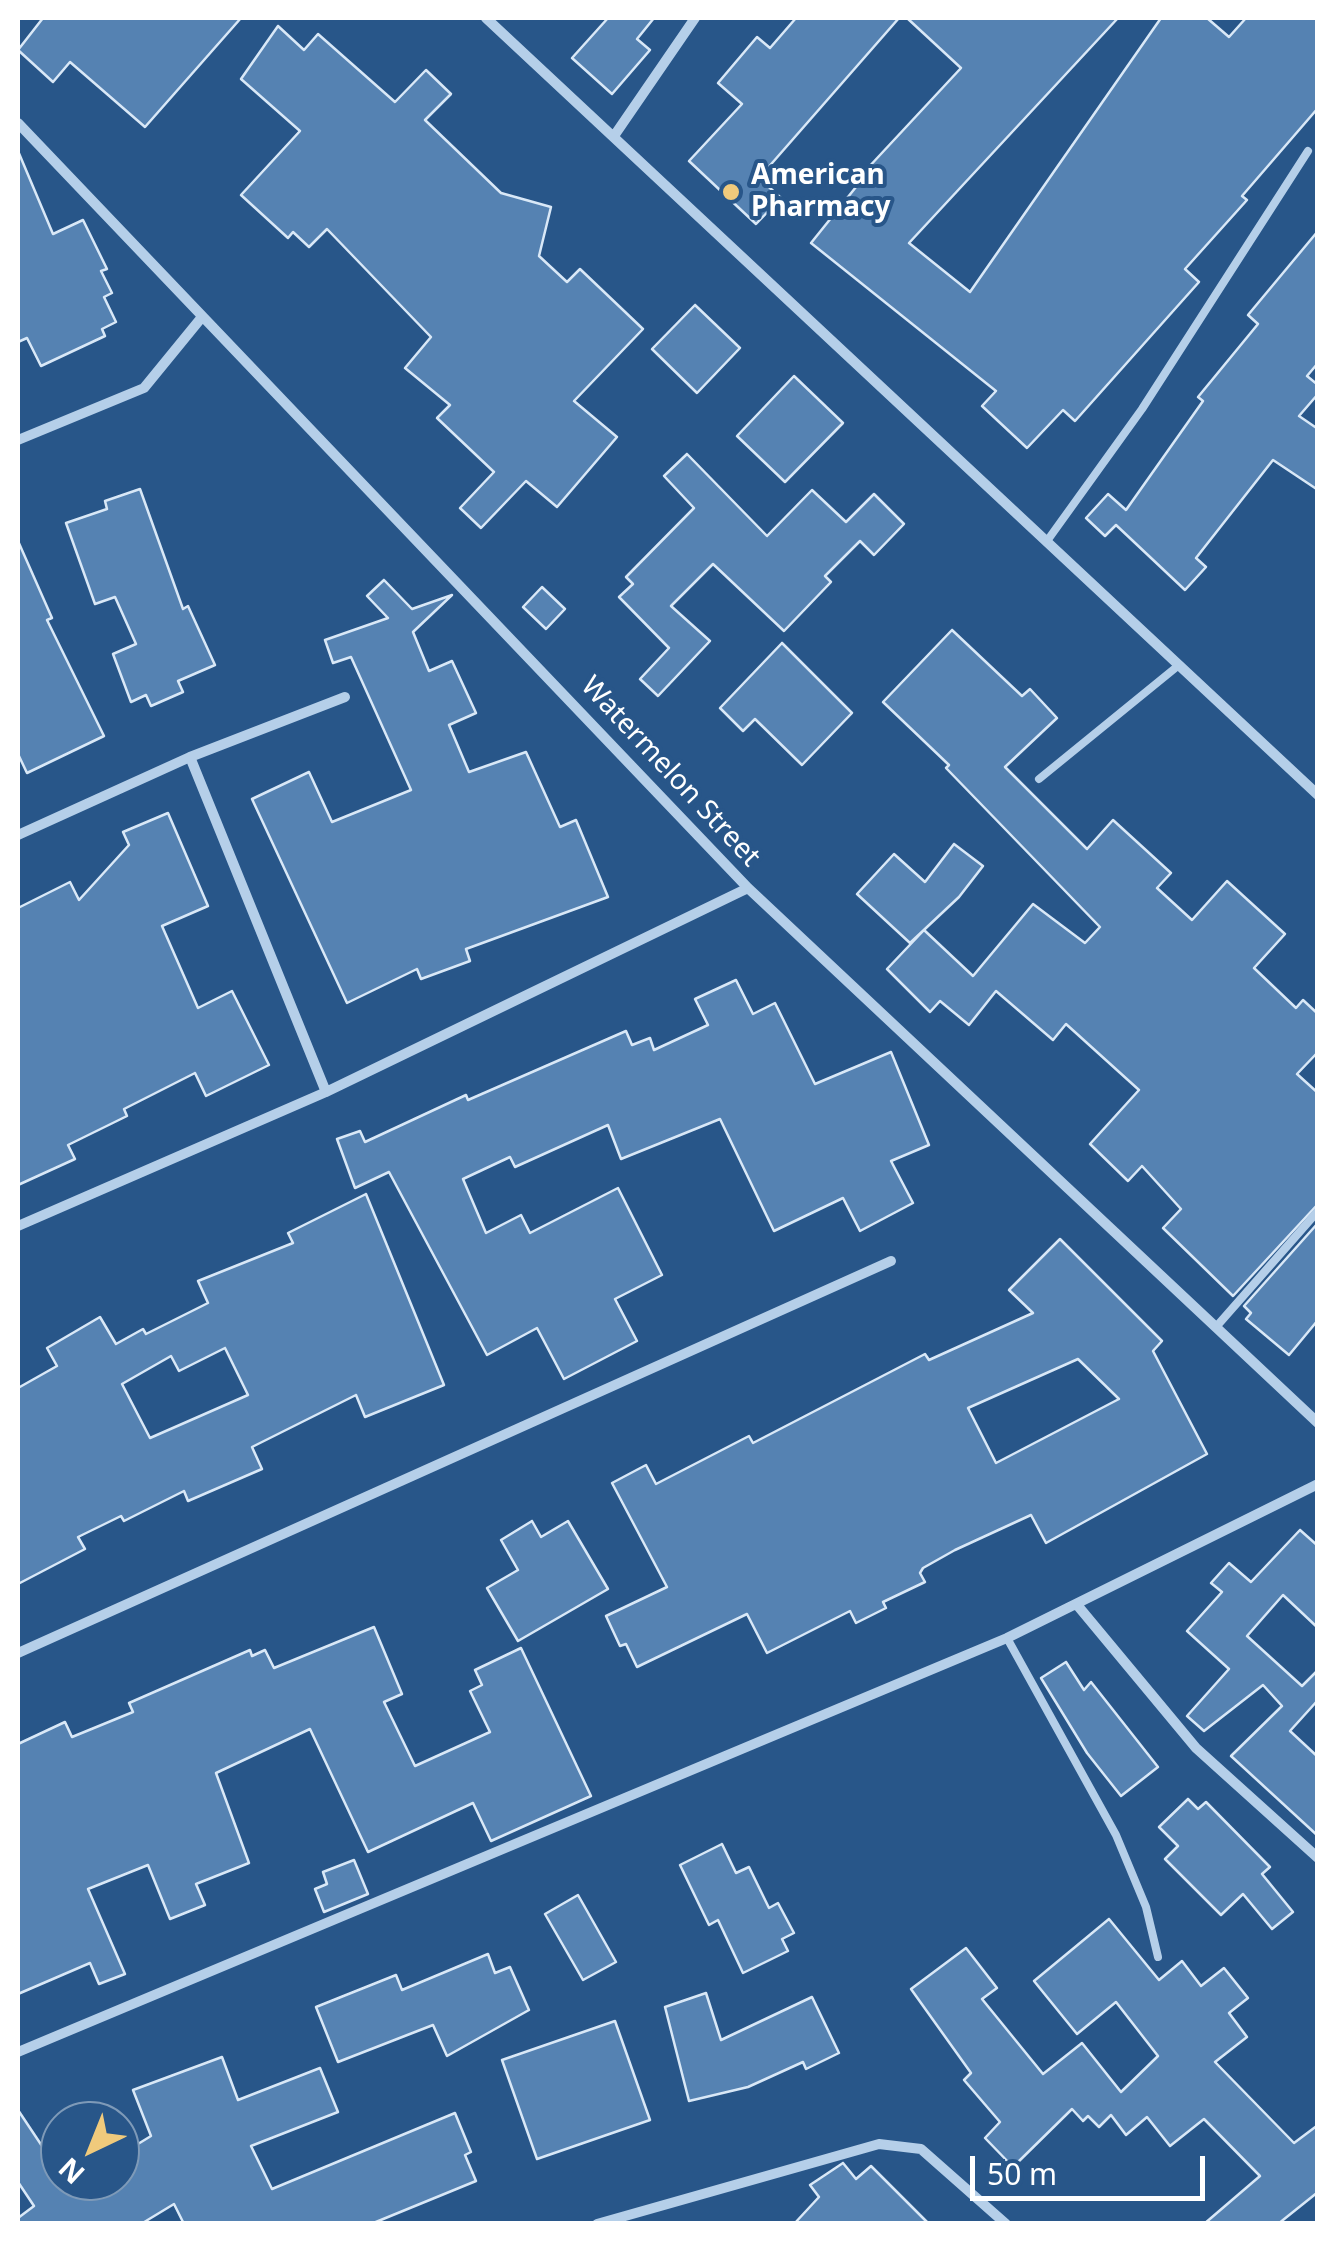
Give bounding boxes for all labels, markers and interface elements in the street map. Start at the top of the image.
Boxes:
place label: American Pharmacy [751,159,890,225]
marker: American Pharmacy [720,181,742,203]
street label: Watermelon Street [573,670,767,874]
north arrow [40,2101,140,2201]
scale bar [975,2136,1210,2198]
text: N [50,2150,92,2193]
text: 50 m [987,2153,1057,2194]

